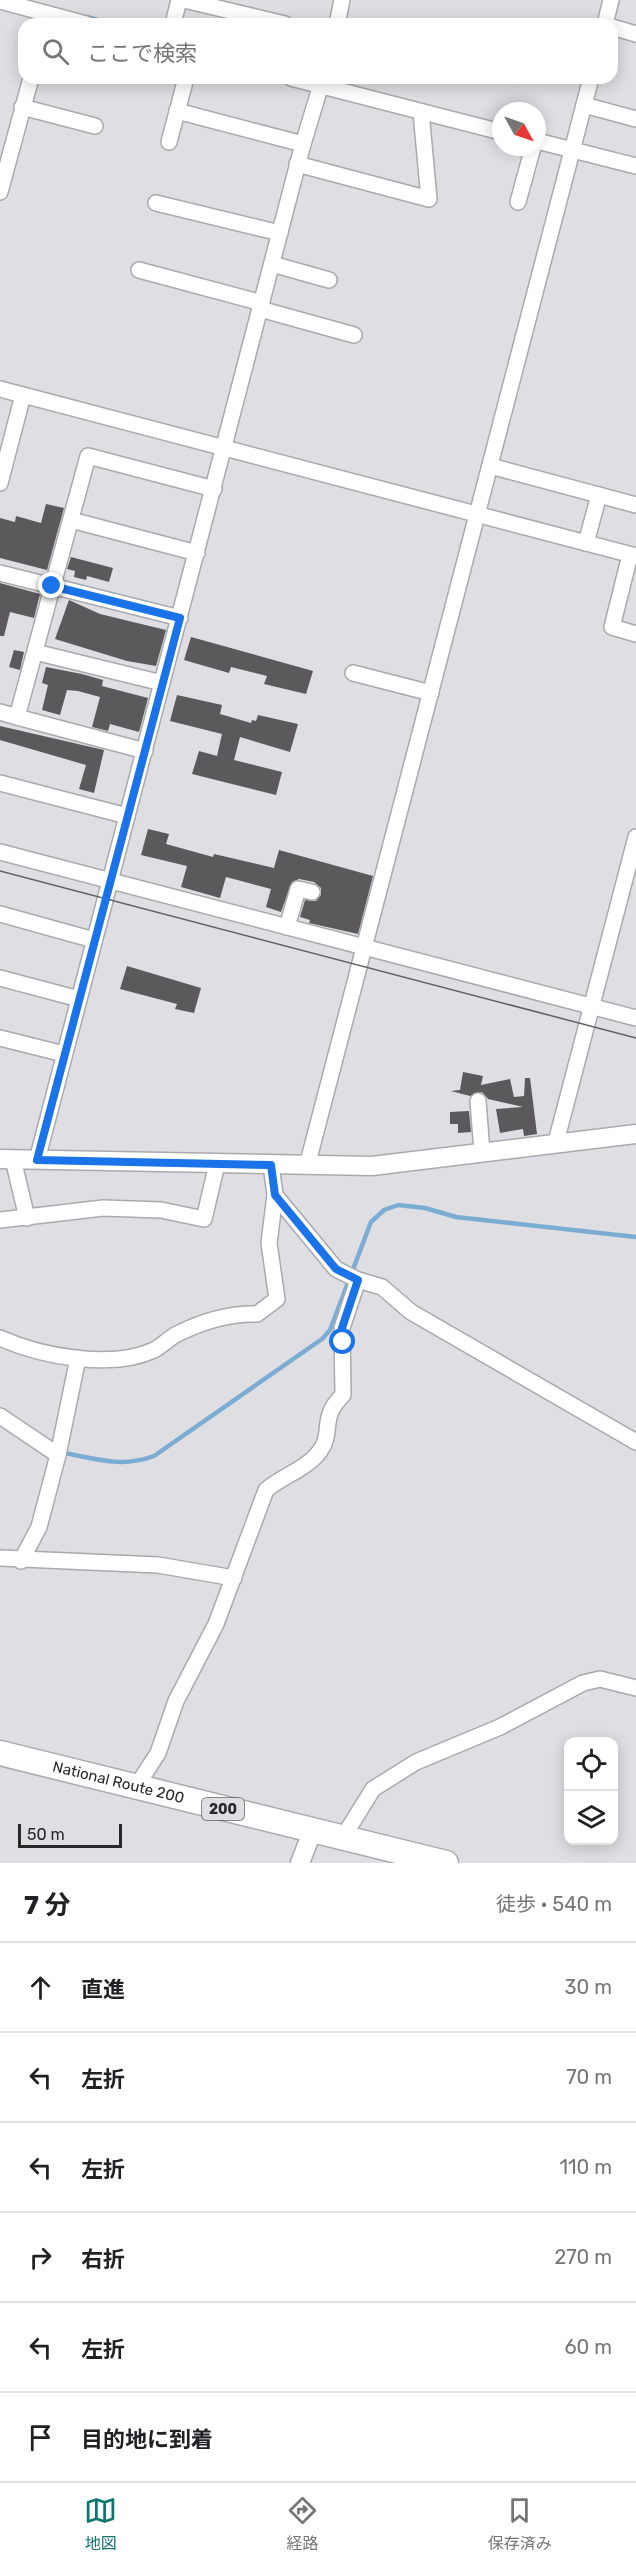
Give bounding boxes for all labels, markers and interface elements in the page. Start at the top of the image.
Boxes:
search box [18,18,618,84]
icon: search [39,35,72,68]
text: ここで検索 [87,40,197,67]
north arrow [492,102,546,156]
route end [38,572,64,598]
route start [329,1328,355,1354]
map controls [564,1737,618,1845]
button: locate [564,1737,618,1791]
street label: National Route 200 [51,1757,186,1807]
button: layers [564,1791,618,1845]
road number: 200 [202,1798,244,1820]
scale bar [18,1821,122,1848]
text: 50 m [27,1825,65,1844]
text: 7 分 [24,1890,70,1921]
text: 徒歩 · 540 m [496,1892,612,1916]
icon: ahead [24,1971,57,2004]
text: 30 m [565,1975,612,1999]
text: 直進 [81,1976,125,2003]
icon: left [24,2061,57,2094]
text: 70 m [566,2065,612,2089]
text: 左折 [81,2066,125,2093]
icon: left [24,2151,57,2184]
text: 110 m [560,2155,612,2179]
text: 左折 [81,2156,125,2183]
icon: right [24,2241,57,2274]
text: 270 m [555,2245,612,2269]
text: 右折 [81,2246,125,2273]
icon: left [24,2331,57,2364]
text: 60 m [565,2335,612,2359]
text: 左折 [81,2336,125,2363]
icon: arrive [24,2421,57,2454]
text: 目的地に到着 [81,2426,213,2453]
tab: 地図 [84,2494,117,2554]
tab: 経路 [286,2494,319,2554]
tab: 保存済み [488,2494,552,2554]

